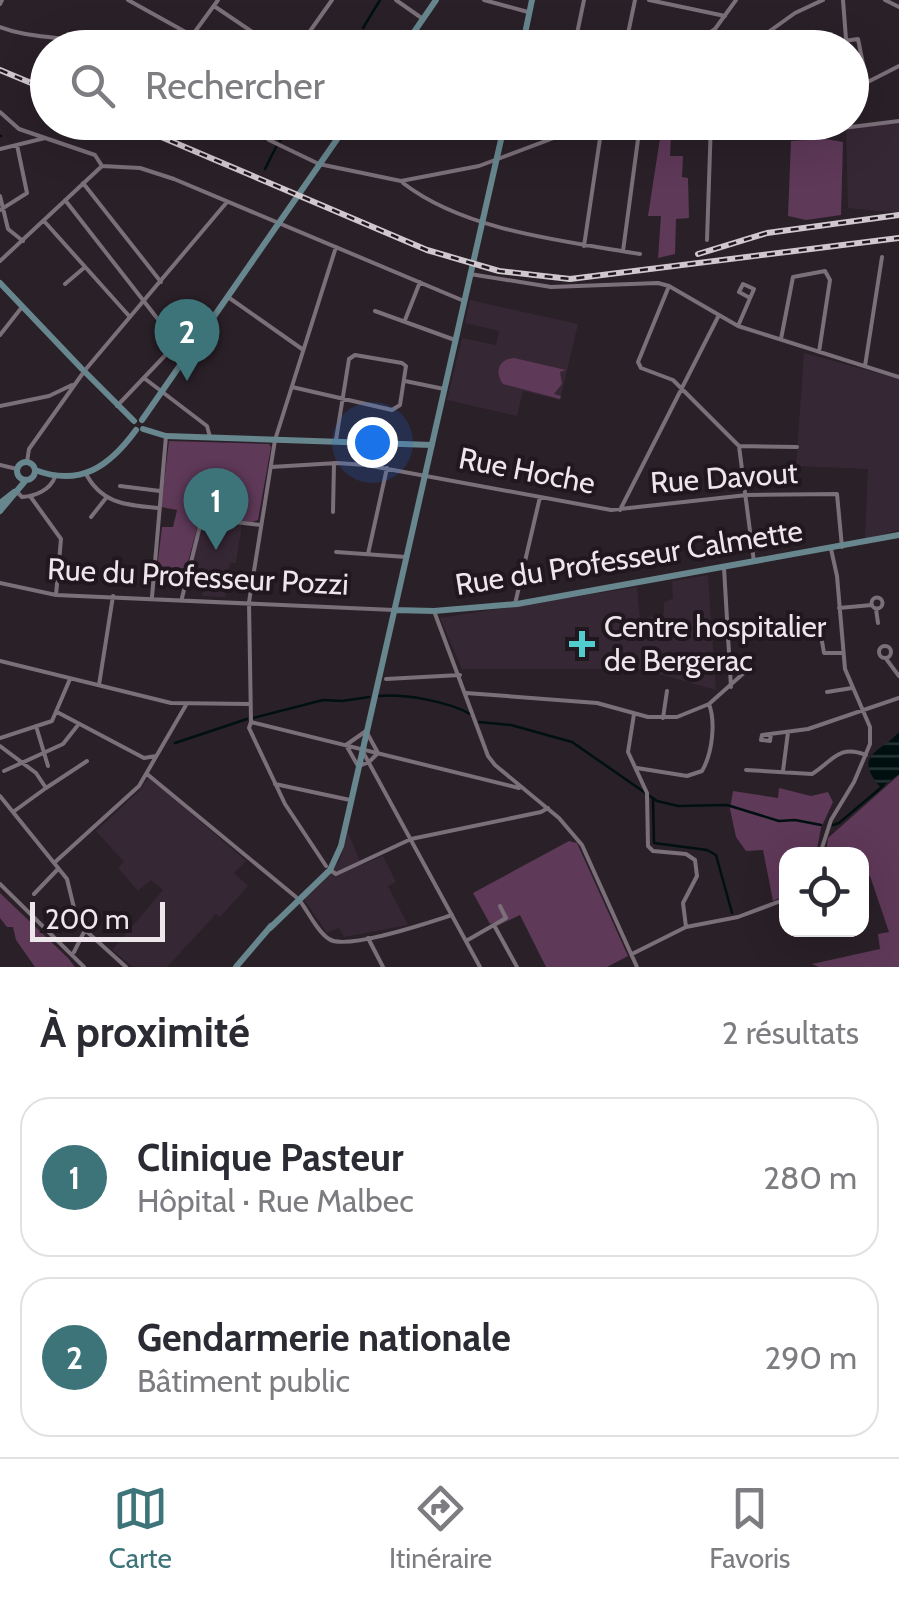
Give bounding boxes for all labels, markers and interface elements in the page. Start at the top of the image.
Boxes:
search box [30,30,869,140]
icon: search [65,58,120,113]
text: Rechercher [145,62,325,109]
pin: 2 [154,298,220,381]
your location [347,417,398,468]
street label: Rue Hoche [456,439,598,502]
street label: Rue Davout [649,454,799,501]
pin: 1 [184,468,248,550]
street label: Rue du Professeur Calmette [453,512,805,603]
street label: Rue du Professeur Pozzi [46,550,350,603]
place label: Centre hospitalier de Bergerac [604,608,827,679]
marker: Centre hospitalier de Bergerac [569,631,595,657]
map controls [779,847,869,937]
button: locate [779,847,869,937]
scale bar [30,897,165,941]
text: 200 m [45,902,130,936]
text: À proximité [40,1006,250,1058]
text: 2 résultats [722,1013,859,1052]
text: Clinique Pasteur [137,1134,404,1181]
text: 1 [69,1158,80,1197]
text: 280 m [763,1158,857,1197]
text: Hôpital · Rue Malbec [137,1181,414,1220]
text: Gendarmerie nationale [137,1314,511,1361]
text: 2 [66,1338,83,1377]
text: 290 m [764,1338,857,1377]
text: Bâtiment public [137,1361,350,1400]
tab: Carte [109,1481,172,1575]
tab: Itinéraire [389,1481,492,1575]
tab: Favoris [709,1481,790,1575]

